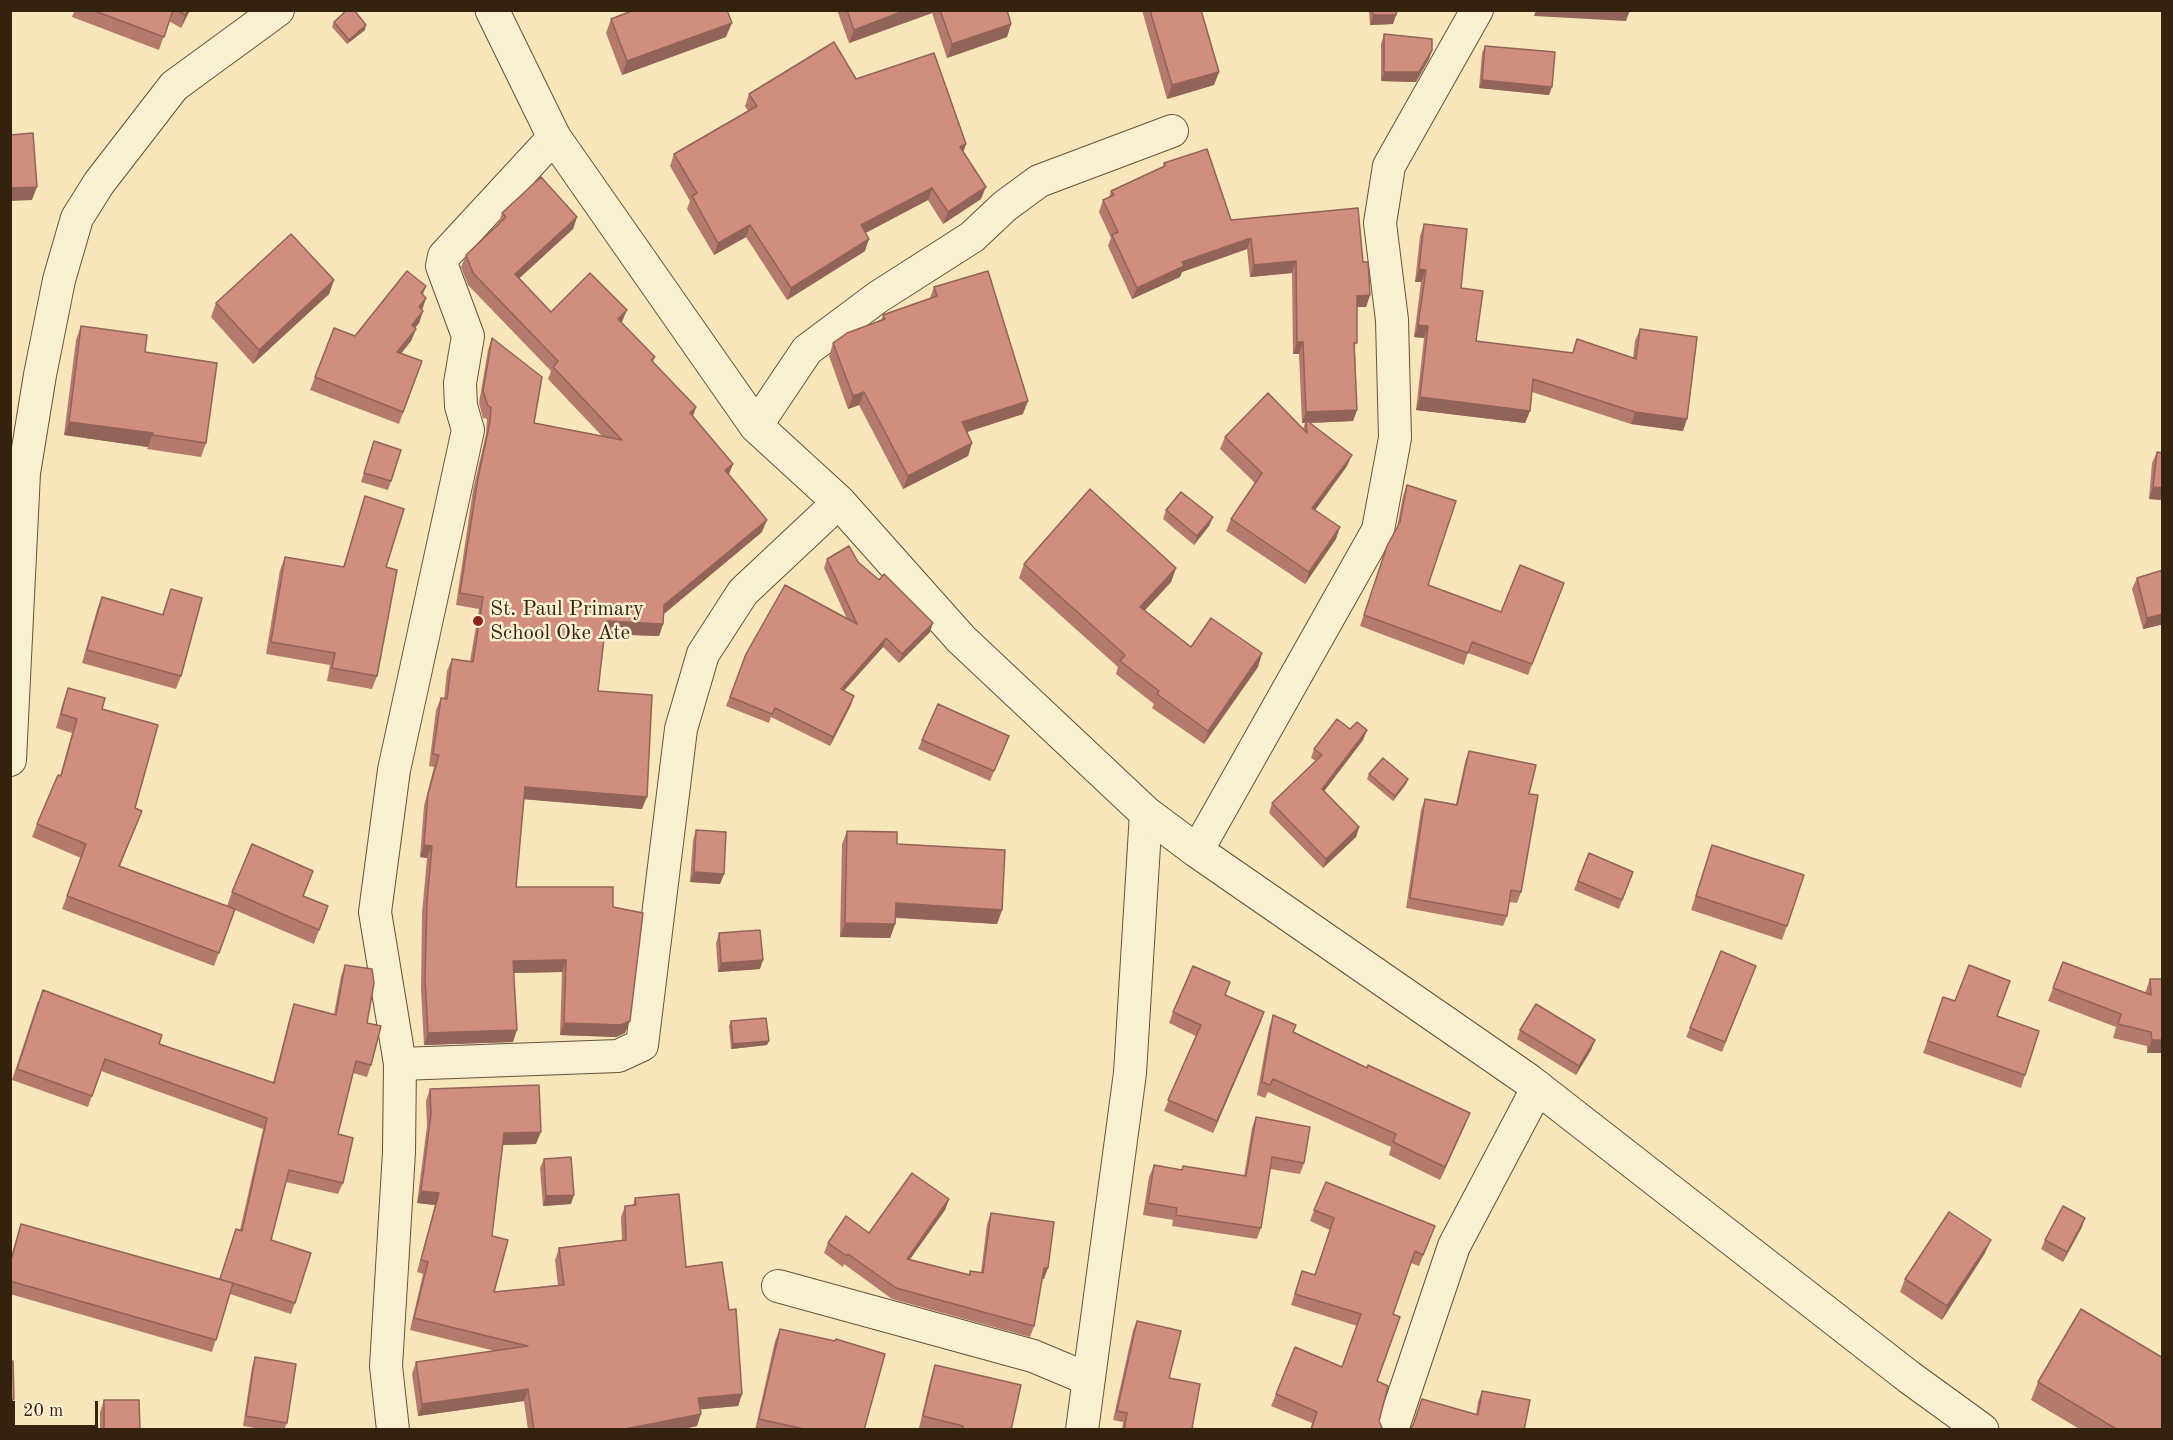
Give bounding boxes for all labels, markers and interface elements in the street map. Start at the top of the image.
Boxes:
place label: St. Paul Primary School Oke Ate [490,596,644,646]
marker: St. Paul Primary School Oke Ate [471,614,485,628]
scale bar [15,1389,100,1427]
text: 20 m [23,1402,63,1420]

